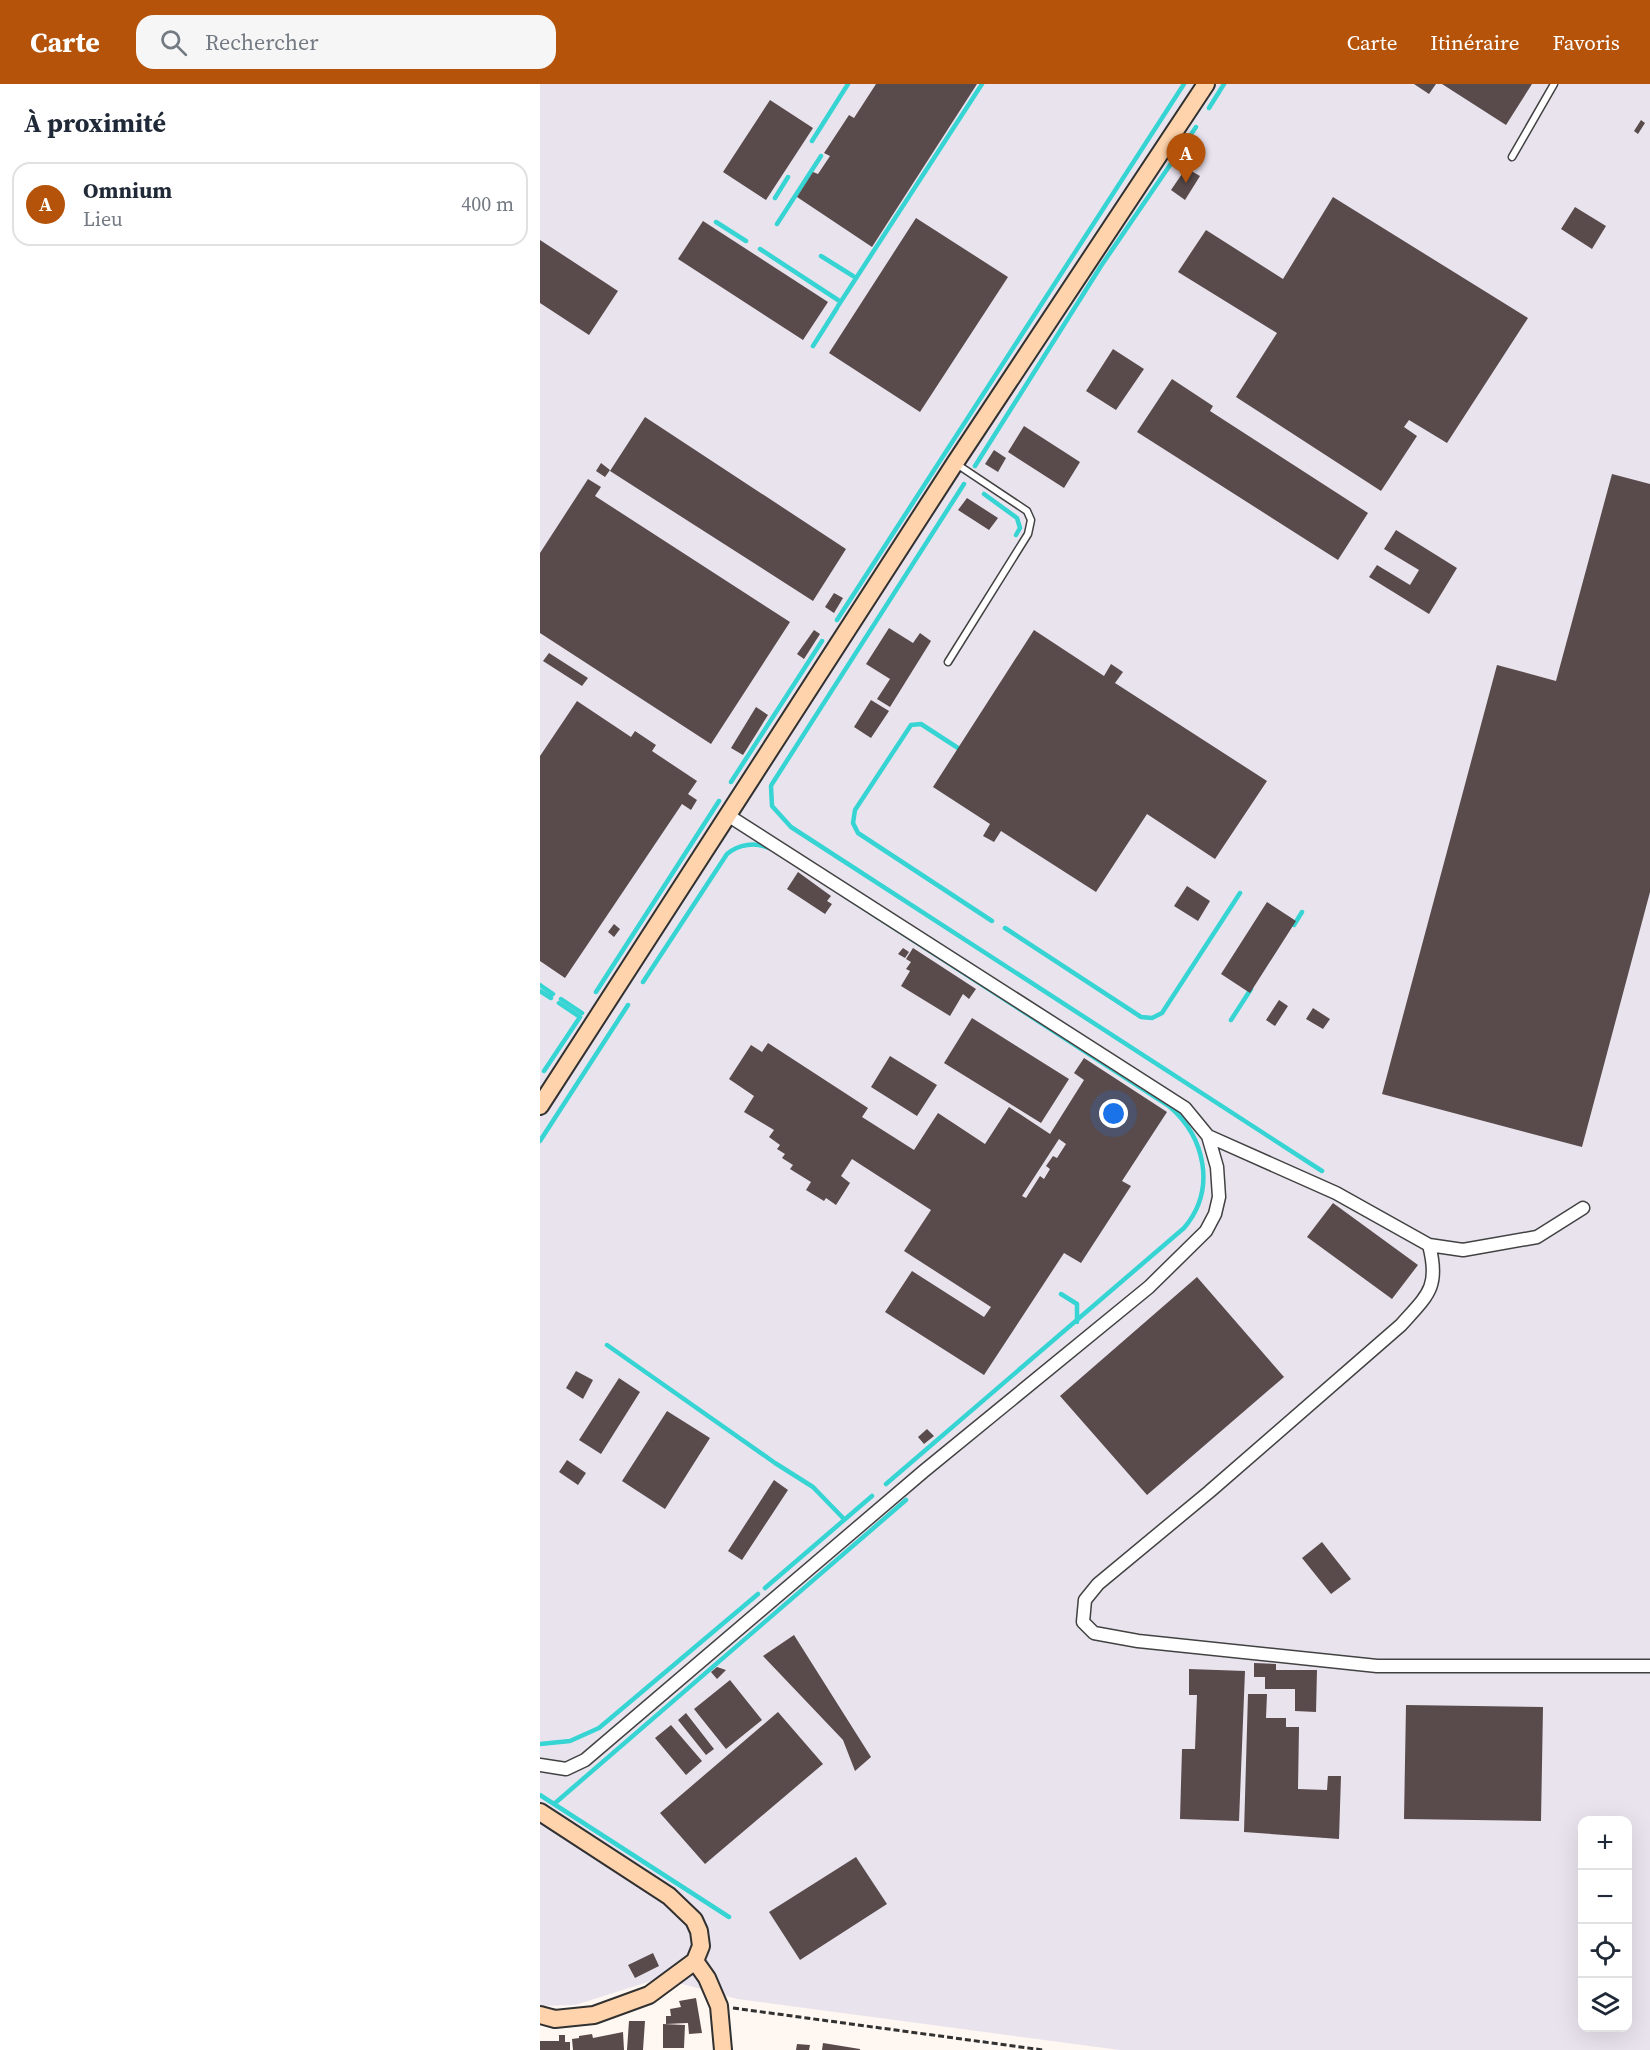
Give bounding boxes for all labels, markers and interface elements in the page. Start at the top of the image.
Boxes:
search box [136,15,556,69]
text: Carte [30,23,100,61]
icon: search [157,26,190,59]
text: Rechercher [205,27,319,57]
text: Carte [1347,28,1397,57]
text: Itinéraire [1430,28,1519,57]
text: Favoris [1552,28,1620,57]
text: À proximité [24,105,166,141]
pin: A [1166,134,1206,183]
text: Omnium [83,175,172,205]
text: A [39,190,52,218]
text: 400 m [461,190,514,218]
text: Lieu [83,205,123,233]
your location [1099,1099,1128,1128]
map controls [1578,1816,1632,2032]
button: + [1578,1816,1632,1870]
button: − [1578,1870,1632,1924]
button: locate [1578,1924,1632,1978]
button: layers [1578,1978,1632,2032]

